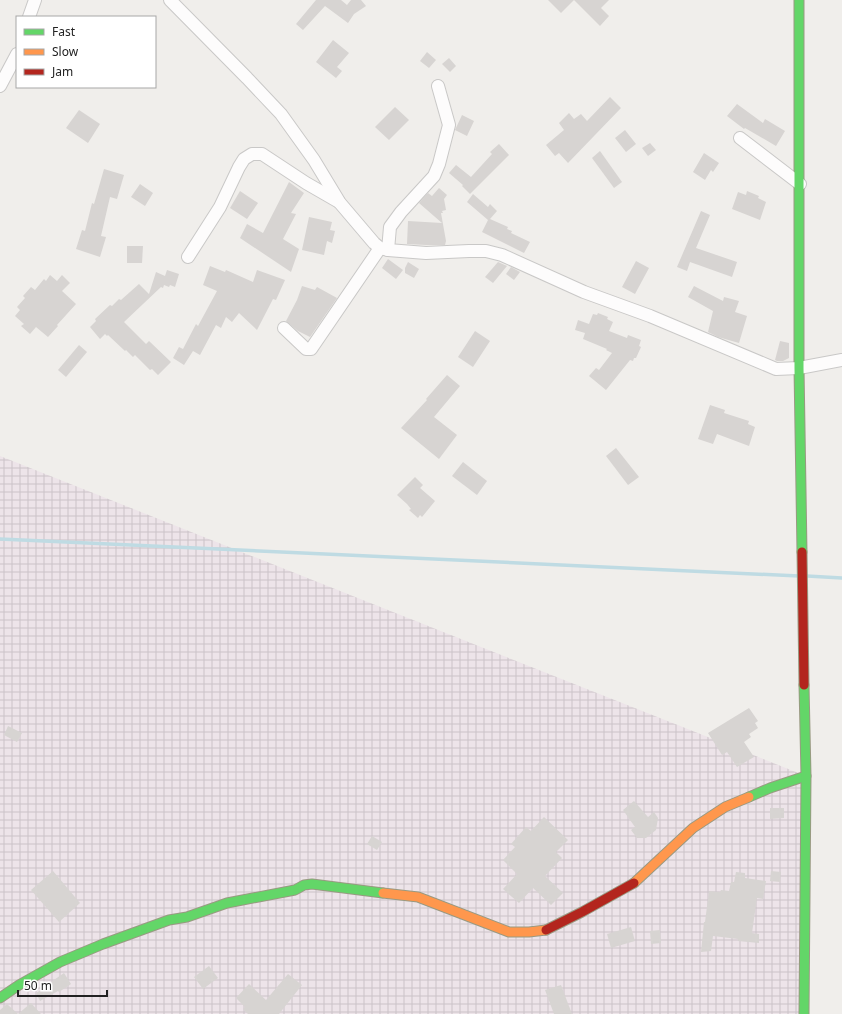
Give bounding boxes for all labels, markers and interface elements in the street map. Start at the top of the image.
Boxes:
legend [16,16,156,88]
text: Fast [52,23,76,40]
text: Slow [52,43,79,60]
text: Jam [51,63,73,80]
scale bar [18,972,107,998]
text: 50 m [24,977,52,994]

